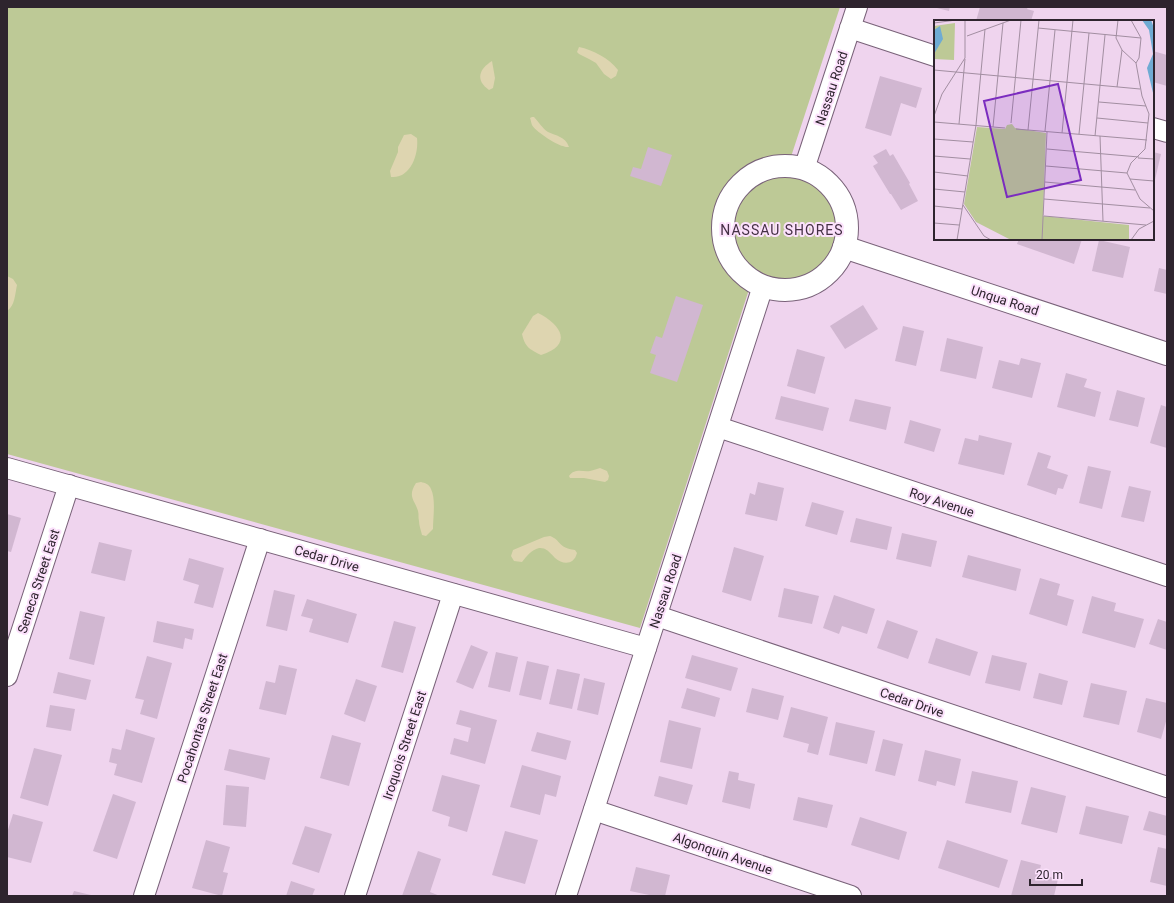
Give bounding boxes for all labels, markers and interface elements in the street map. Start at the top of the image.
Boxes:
inset map [934,20,1154,240]
street label: Nassau Road [812,49,851,127]
district label: NASSAU SHORES [720,222,844,238]
street label: Unqua Road [969,282,1041,318]
street label: Roy Avenue [908,485,976,520]
street label: Seneca Street East [15,527,62,635]
street label: Cedar Drive [293,542,361,575]
street label: Nassau Road [646,552,685,630]
street label: Pocahontas Street East [174,651,231,785]
street label: Cedar Drive [878,685,946,720]
street label: Iroquois Street East [380,689,429,801]
street label: Algonquin Avenue [671,829,775,878]
scale bar [1030,861,1082,887]
text: 20 m [1036,868,1063,882]

